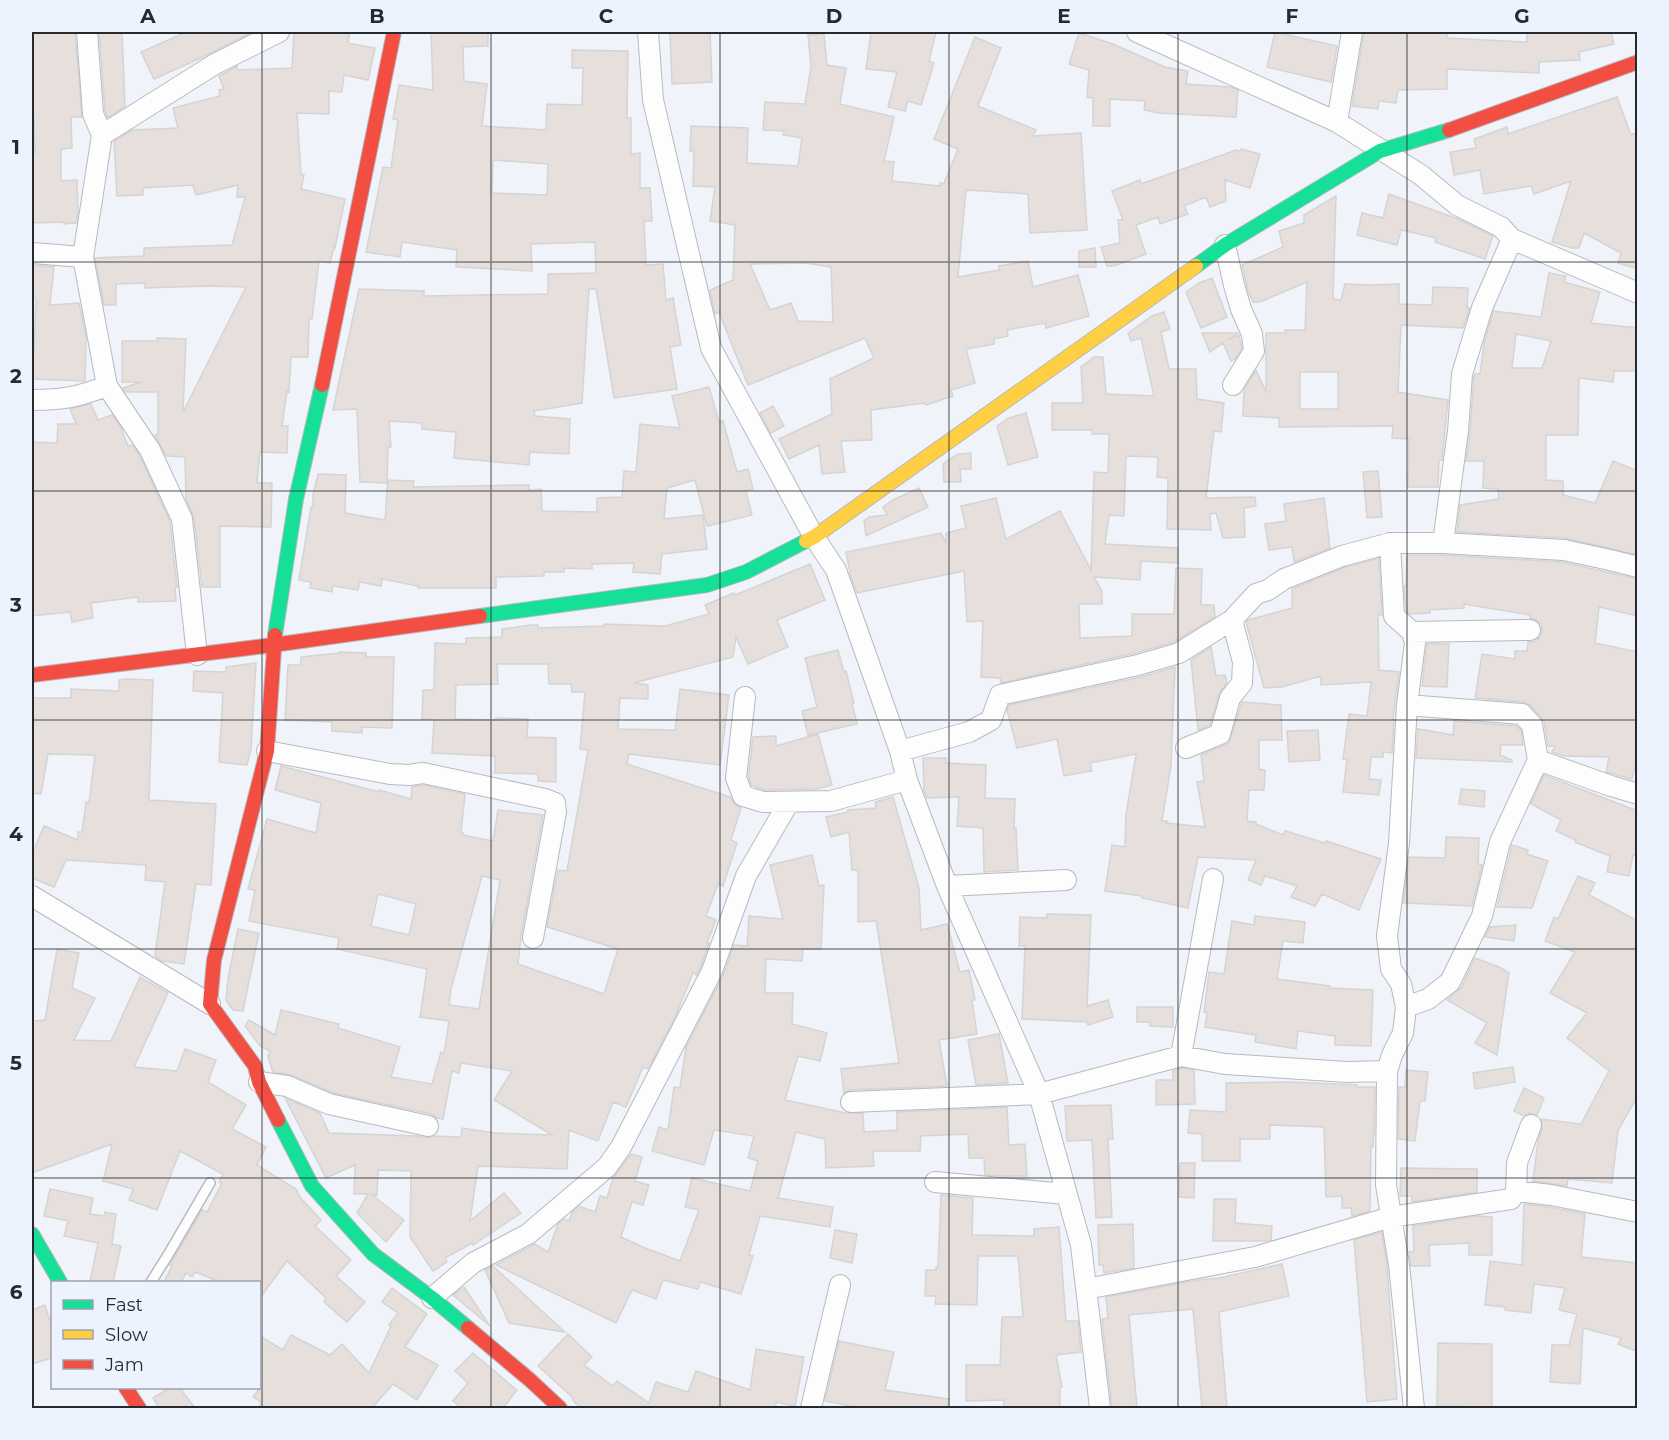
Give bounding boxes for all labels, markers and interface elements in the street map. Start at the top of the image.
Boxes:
text: A [139,4,156,28]
text: B [369,4,385,28]
text: C [599,4,614,28]
text: D [826,4,842,28]
text: E [1057,4,1071,28]
text: F [1286,4,1299,28]
text: G [1514,4,1530,28]
text: 1 [12,135,20,159]
text: 2 [10,364,22,388]
text: 3 [9,593,22,617]
text: 4 [9,822,23,846]
text: 5 [10,1051,22,1075]
text: 6 [10,1280,23,1304]
legend [51,1281,261,1389]
text: Fast [105,1294,143,1316]
text: Slow [105,1324,148,1346]
text: Jam [104,1354,144,1376]

